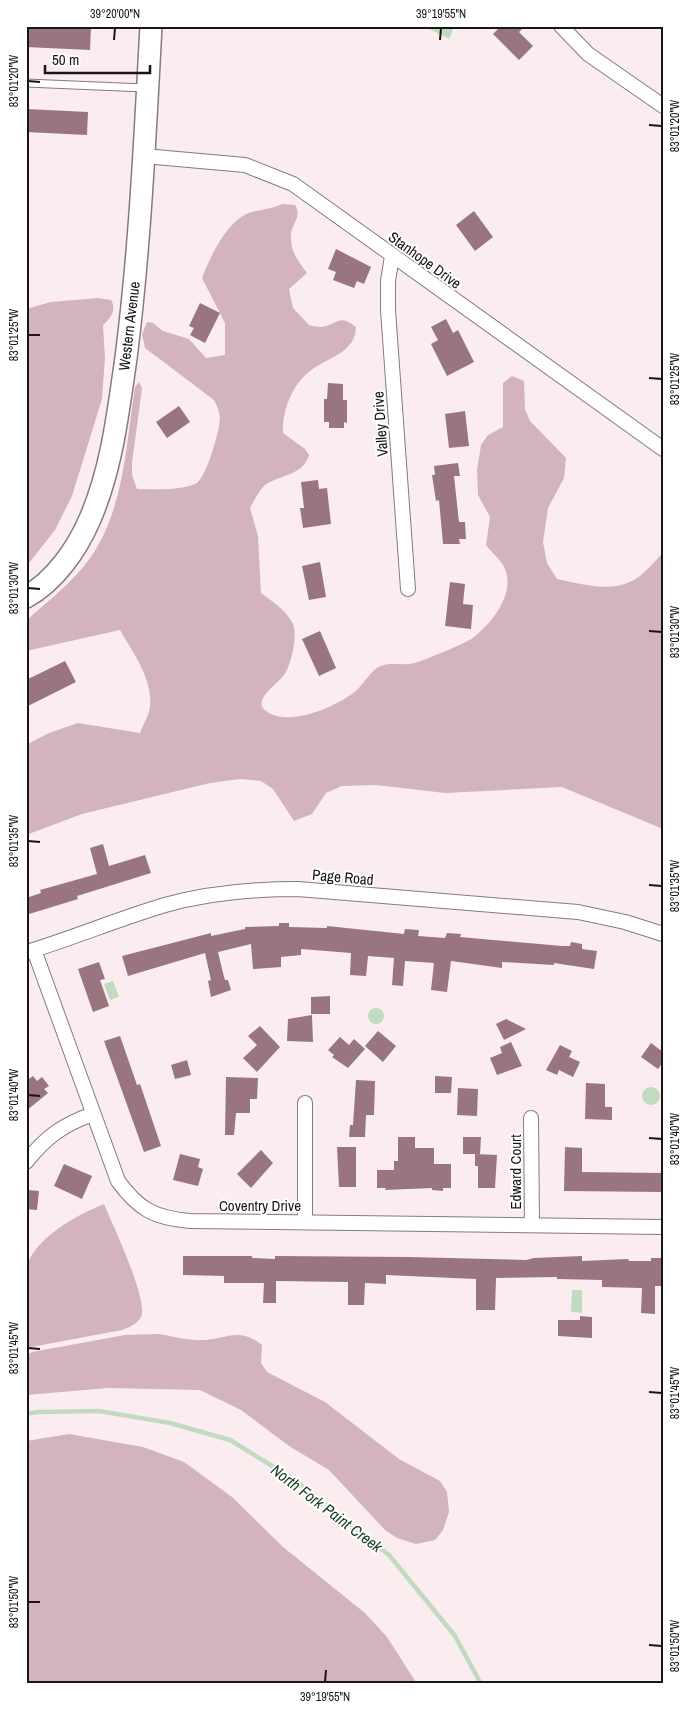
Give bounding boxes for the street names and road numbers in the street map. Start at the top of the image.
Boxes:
street label: Stanhope Drive [384,226,466,294]
street label: Western Avenue [113,280,145,372]
street label: Valley Drive [367,390,393,457]
street label: Page Road [311,864,375,890]
street label: Edward Court [505,1134,526,1210]
street label: Coventry Drive [219,1195,301,1216]

